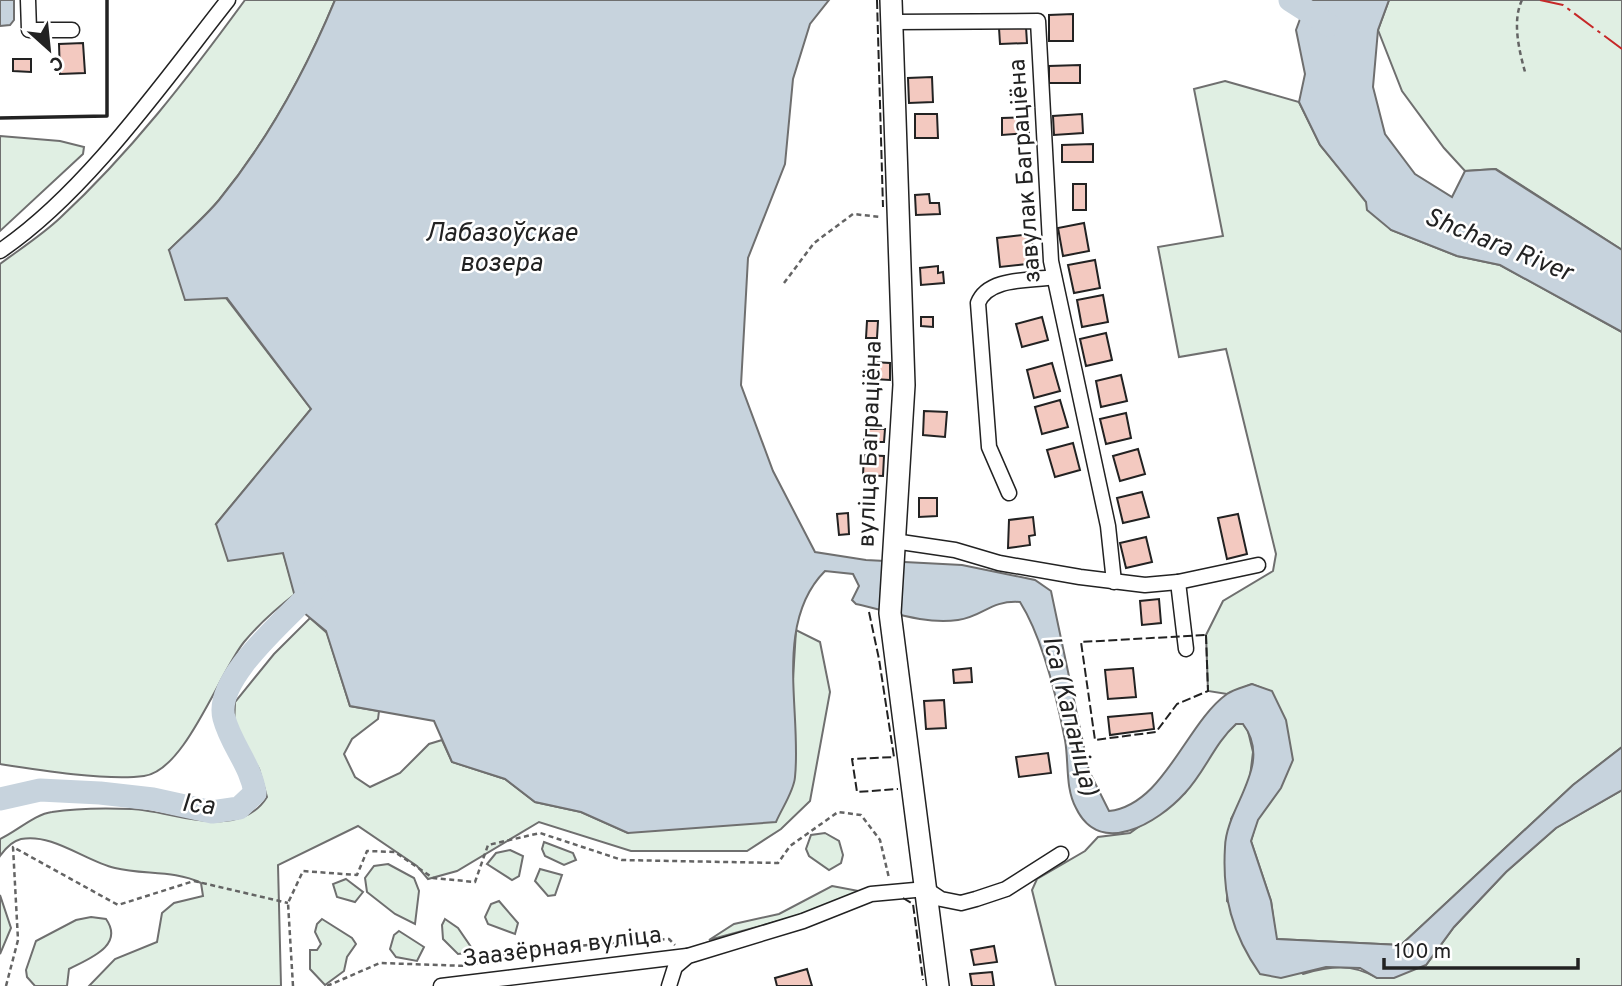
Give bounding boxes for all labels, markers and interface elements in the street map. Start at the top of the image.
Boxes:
north arrow [14,14,84,84]
text: С [45,49,67,76]
street label: завулак Баграціёна [1003,58,1049,284]
water label: Shchara River [1419,201,1579,291]
water label: Лабазоўскае возера [425,218,578,281]
street label: вуліца Баграціёна [852,340,890,548]
water label: Іса (Капаніца) [1033,633,1105,800]
water label: Іса [180,788,217,824]
street label: Заазёрная вуліца [461,921,663,975]
scale bar [1384,926,1578,970]
text: 100 m [1394,939,1451,966]

